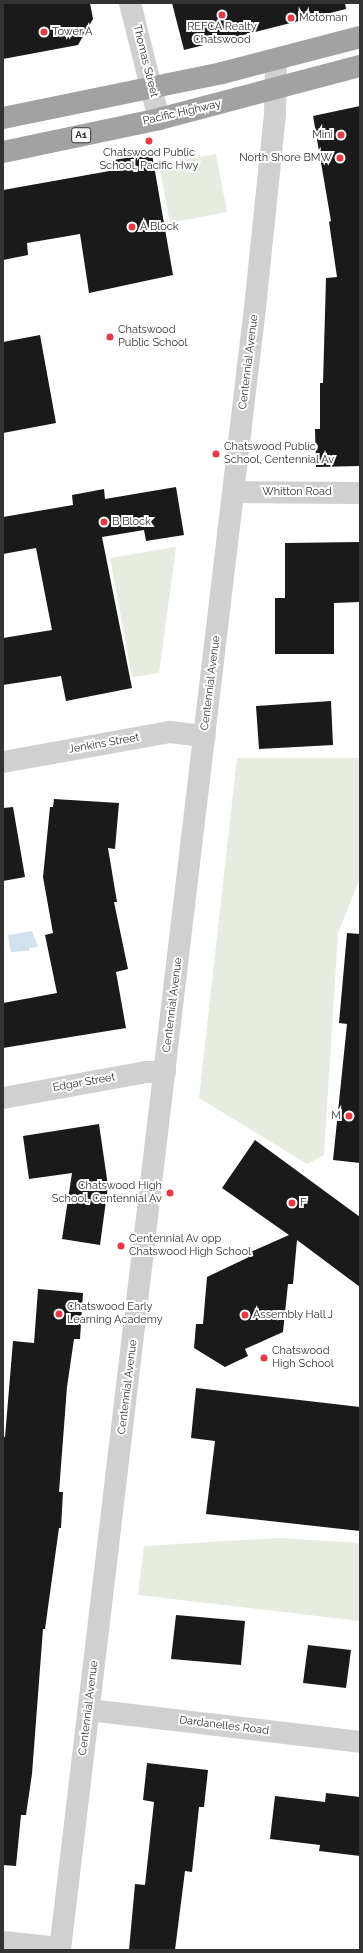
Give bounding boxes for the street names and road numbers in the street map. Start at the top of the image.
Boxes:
street label: Thomas Street [130,23,160,99]
street label: Pacific Highway [142,98,222,128]
road number: A1 [71,127,91,143]
street label: Centennial Avenue [237,314,261,410]
street label: Whitton Road [262,485,332,499]
street label: Centennial Avenue [199,635,223,731]
street label: Jenkins Street [68,731,140,757]
street label: Centennial Avenue [161,957,185,1053]
street label: Edgar Street [52,1071,116,1095]
street label: Centennial Avenue [116,1339,140,1435]
street label: Centennial Avenue [77,1660,101,1756]
street label: Dardanelles Road [178,1714,270,1738]

